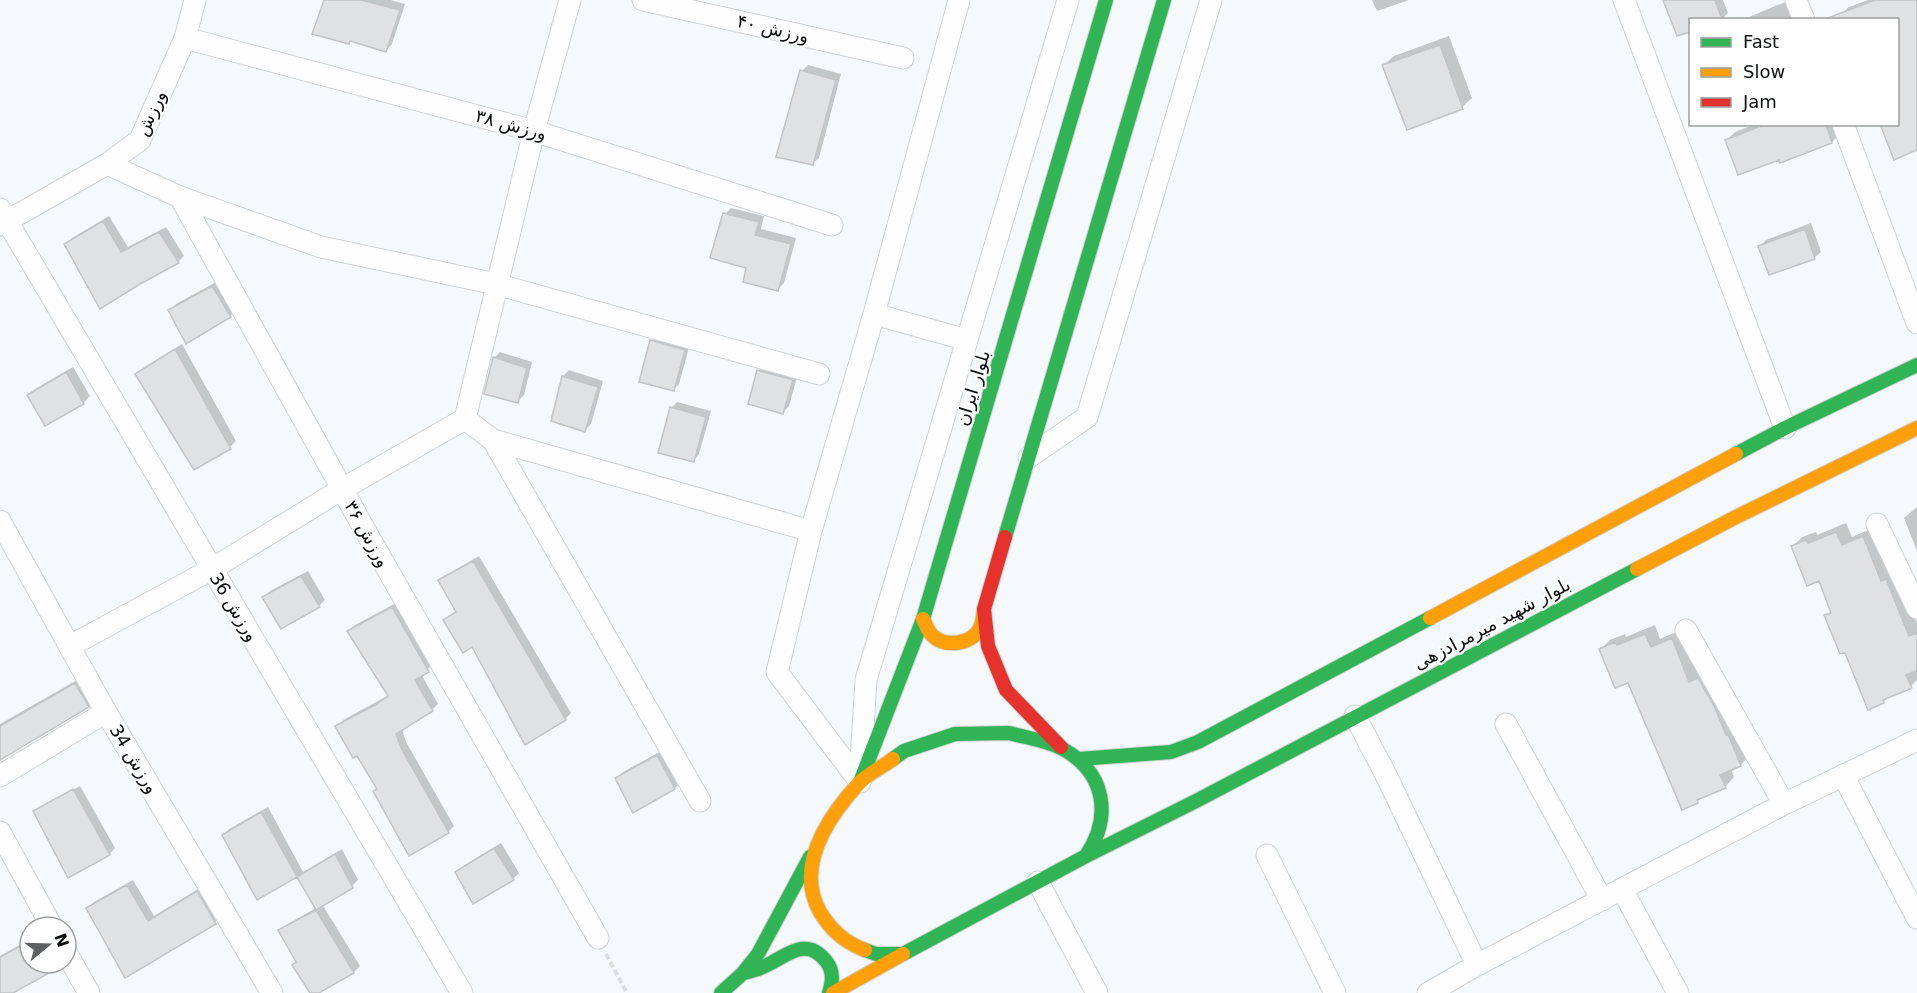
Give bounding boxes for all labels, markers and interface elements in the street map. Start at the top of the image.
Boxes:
street label: ورزش ۴۰ [735,10,811,48]
legend [1689,18,1899,126]
text: Fast [1743,31,1779,52]
text: Slow [1743,61,1785,82]
street label: ورزش [131,87,171,139]
text: Jam [1742,91,1777,112]
street label: ورزش ۳۸ [473,105,549,145]
street label: بلوار ایران [951,348,995,428]
street label: ورزش ۳۶ [340,497,394,571]
street label: ورزش 36 [205,568,263,646]
street label: بلوار شهید میرمرادزهی [1410,573,1574,675]
street label: ورزش 34 [105,720,163,798]
north arrow [18,915,78,975]
text: N [51,931,73,950]

